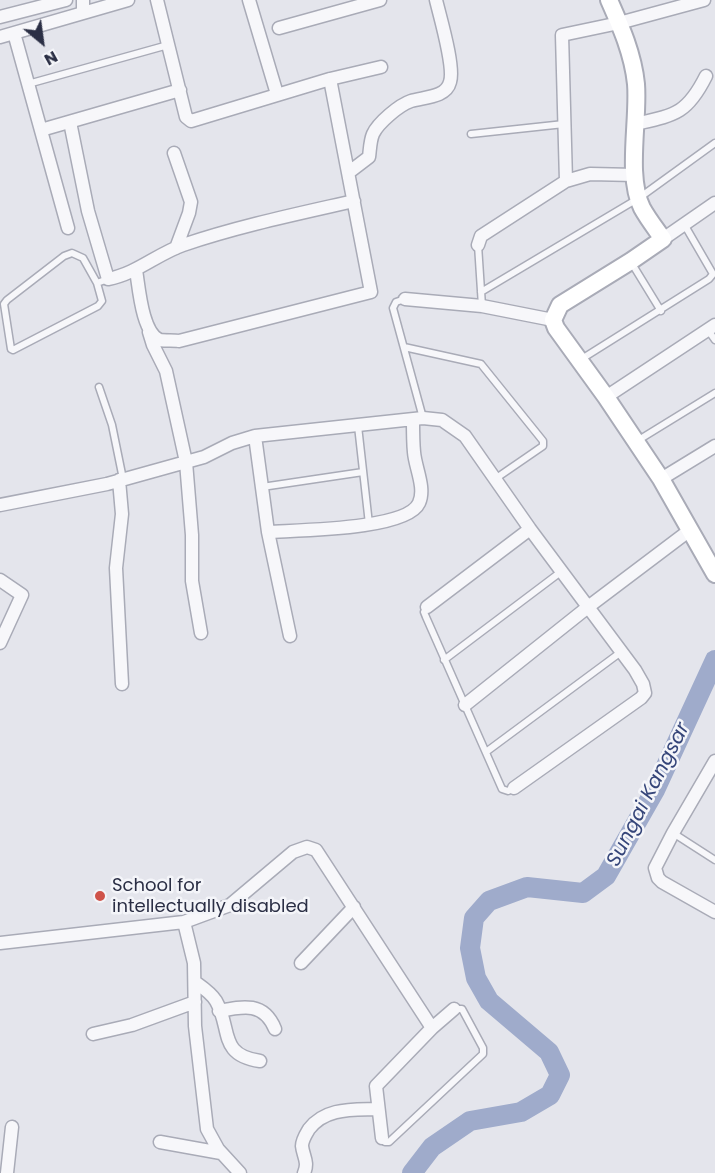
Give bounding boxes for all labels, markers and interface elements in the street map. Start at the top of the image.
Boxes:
north arrow [12,12,72,72]
text: N [40,45,62,71]
water label: Sungai Kangsar [602,719,696,871]
place label: School for intellectually disabled [112,875,309,918]
marker: School for intellectually disabled [93,889,107,903]

